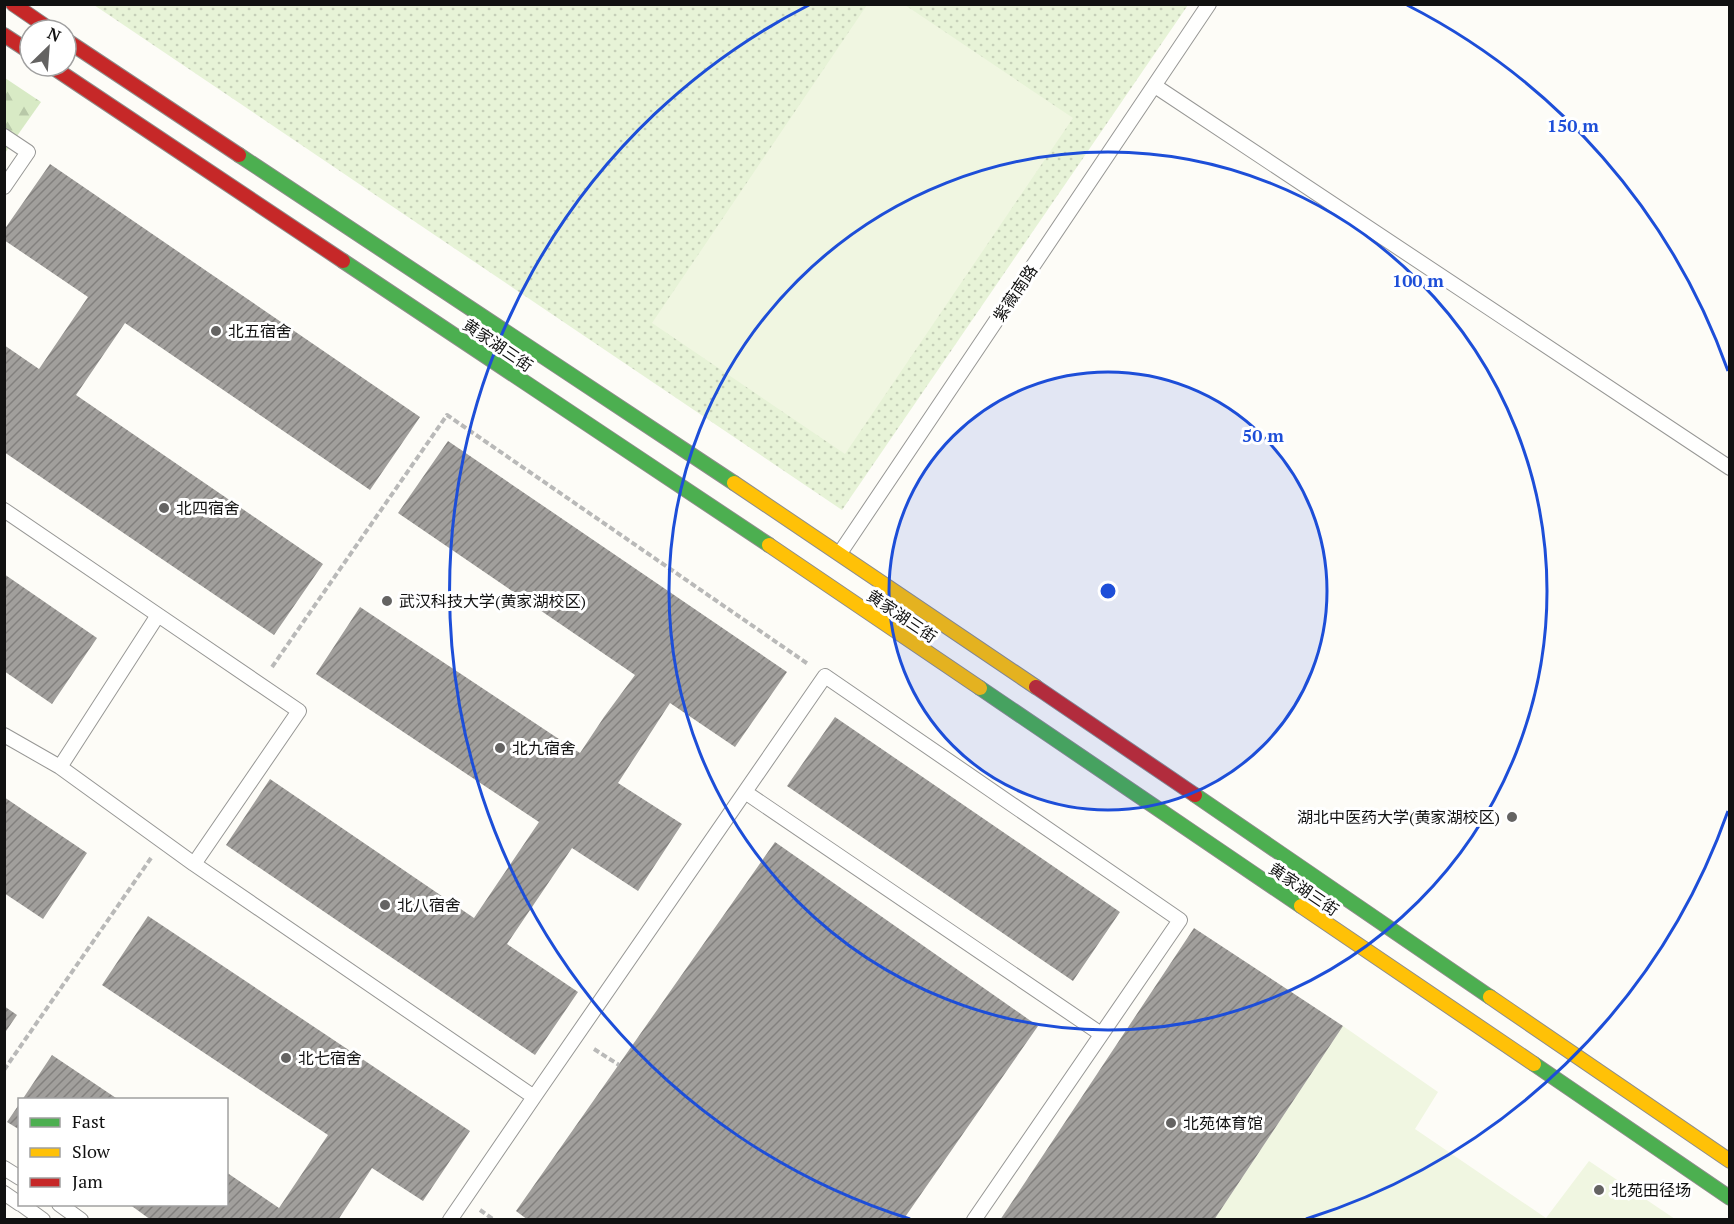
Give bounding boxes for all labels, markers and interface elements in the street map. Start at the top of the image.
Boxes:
north arrow [18,18,78,78]
text: N [44,22,64,47]
text: 150 m [1547,113,1599,137]
street label: 紫薇南路 [988,260,1042,326]
text: 100 m [1392,268,1444,292]
street label: 黄家湖三街 [459,314,537,376]
place label: 北五宿舍 [228,320,292,342]
marker: 北五宿舍 [209,324,223,338]
text: 50 m [1242,423,1284,447]
place label: 北四宿舍 [176,497,240,519]
marker: 北四宿舍 [157,501,171,515]
centre of rings [1098,581,1118,601]
street label: 黄家湖三街 [863,585,941,647]
place label: 武汉科技大学(黄家湖校区) [399,590,586,612]
marker: 武汉科技大学(黄家湖校区) [380,594,394,608]
place label: 北九宿舍 [512,737,576,759]
marker: 北九宿舍 [493,741,507,755]
place label: 湖北中医药大学(黄家湖校区) [1297,806,1500,828]
marker: 湖北中医药大学(黄家湖校区) [1505,810,1519,824]
street label: 黄家湖三街 [1265,858,1343,920]
place label: 北八宿舍 [397,894,461,916]
marker: 北八宿舍 [378,898,392,912]
place label: 北七宿舍 [298,1047,362,1069]
marker: 北七宿舍 [279,1051,293,1065]
legend [18,1098,228,1206]
text: Fast [72,1109,106,1133]
place label: 北苑体育馆 [1183,1112,1263,1134]
marker: 北苑体育馆 [1164,1116,1178,1130]
text: Slow [72,1139,111,1163]
text: Jam [72,1169,103,1193]
place label: 北苑田径场 [1611,1179,1691,1201]
marker: 北苑田径场 [1592,1183,1606,1197]

